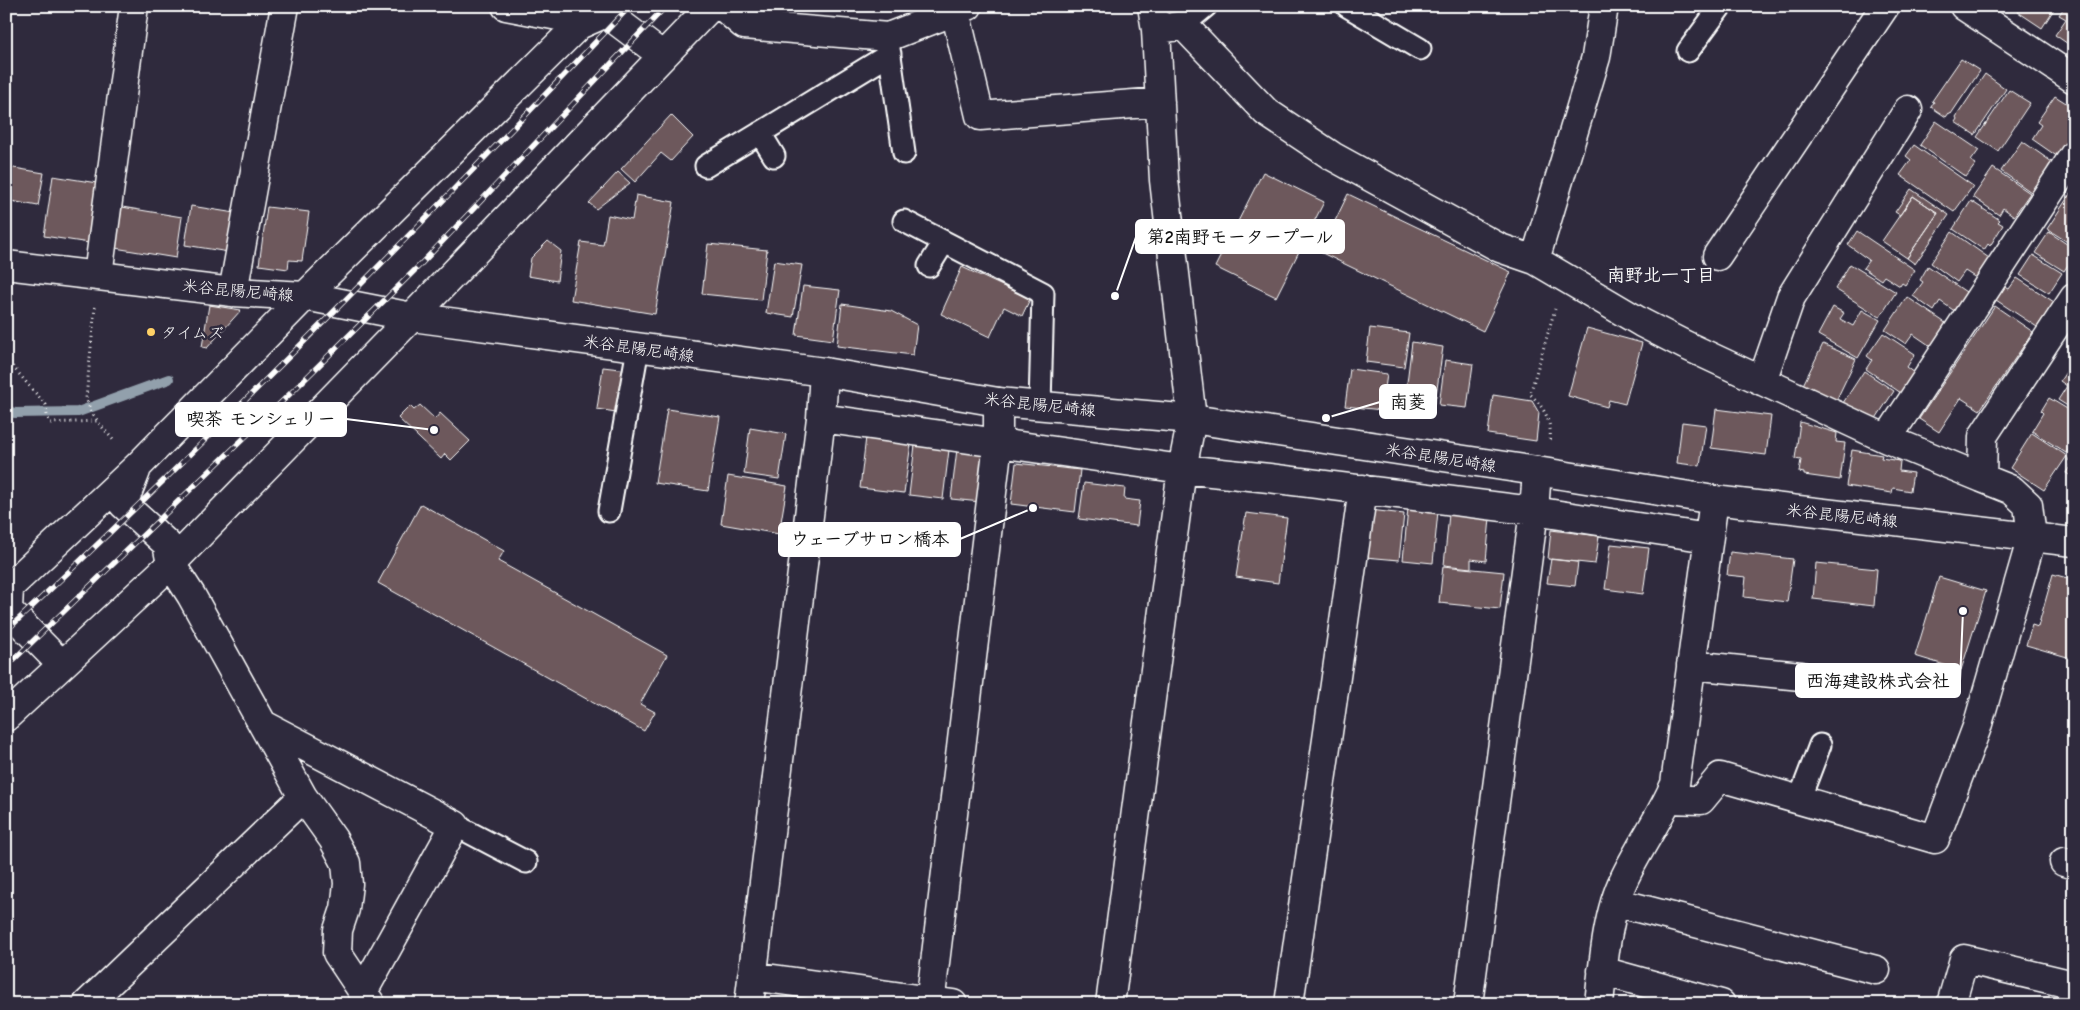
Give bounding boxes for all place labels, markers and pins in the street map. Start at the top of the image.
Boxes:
callout: 第2南野モータープール [1136,220,1344,253]
place label: タイムズ [161,324,224,342]
marker: タイムズ [145,326,157,338]
callout: 南菱 [1380,385,1436,418]
callout: 喫茶 モンシェリー [176,403,346,436]
callout: ウェーブサロン橋本 [779,523,960,556]
callout: 西海建設株式会社 [1796,664,1960,697]

